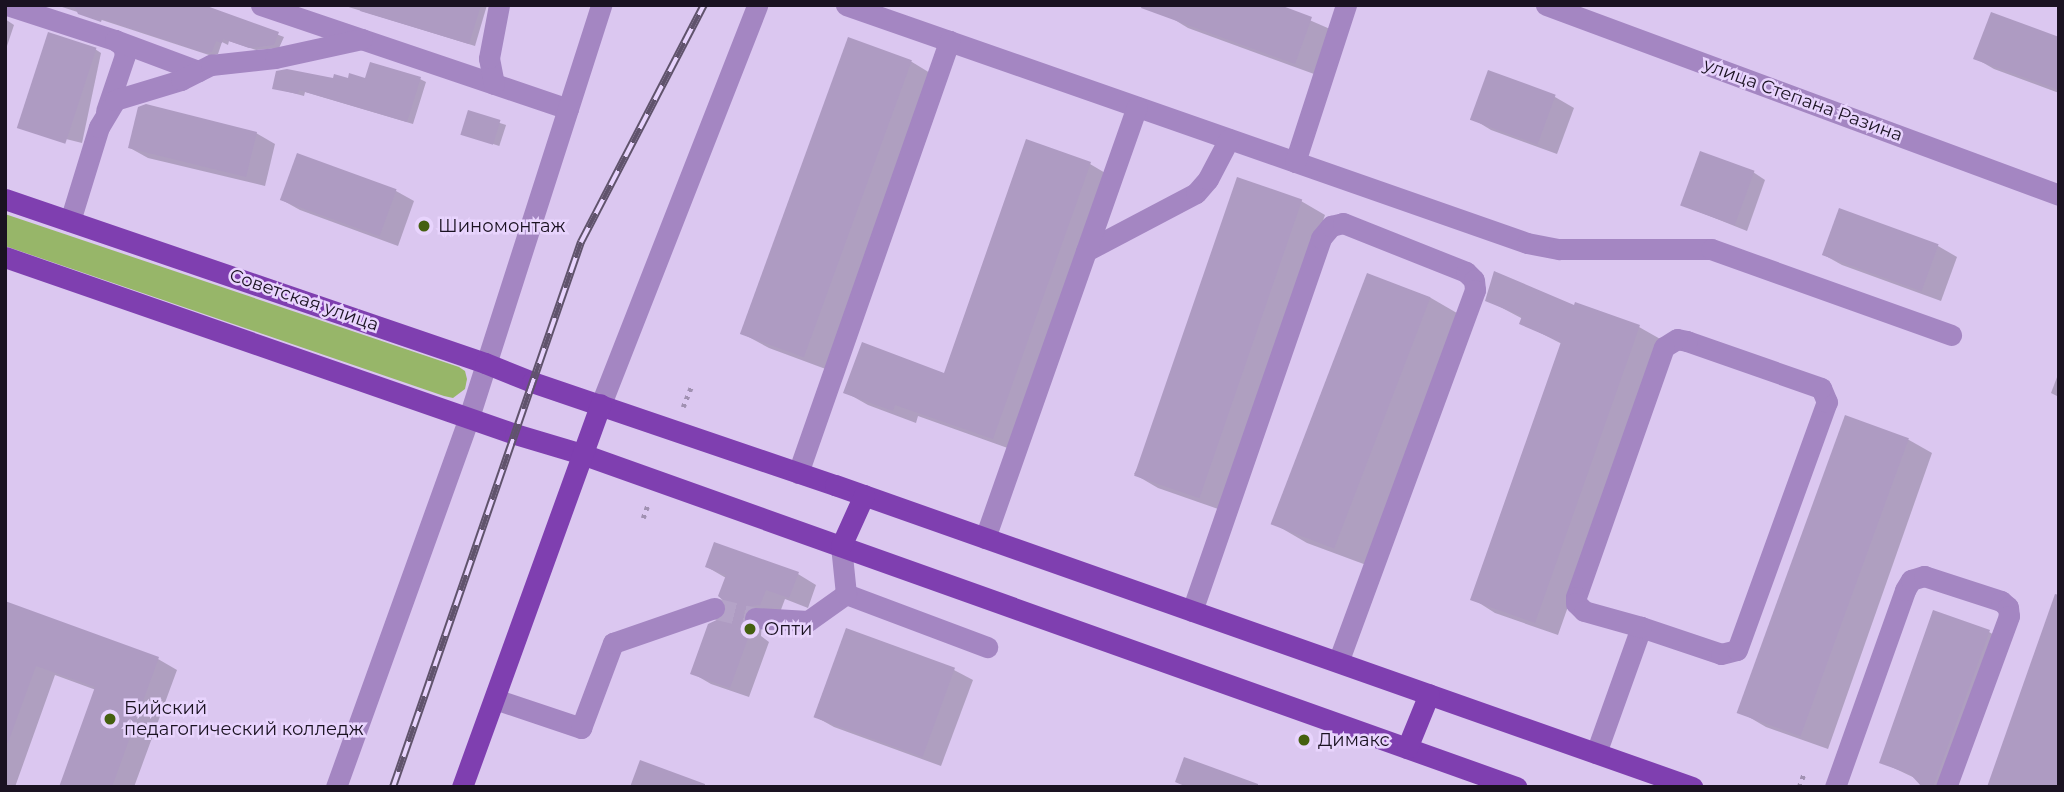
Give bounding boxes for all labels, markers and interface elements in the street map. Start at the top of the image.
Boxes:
street label: улица Степана Разина [1700,54,1906,146]
place label: Шиномонтаж [438,215,565,237]
marker: Шиномонтаж [416,218,432,234]
street label: Советская улица [227,264,381,336]
place label: Опти [764,618,812,640]
marker: Опти [742,621,758,637]
place label: Бийский педагогический колледж [124,698,364,740]
marker: Бийский педагогический колледж [102,711,118,727]
place label: Димакс [1318,729,1390,751]
marker: Димакс [1296,732,1312,748]

